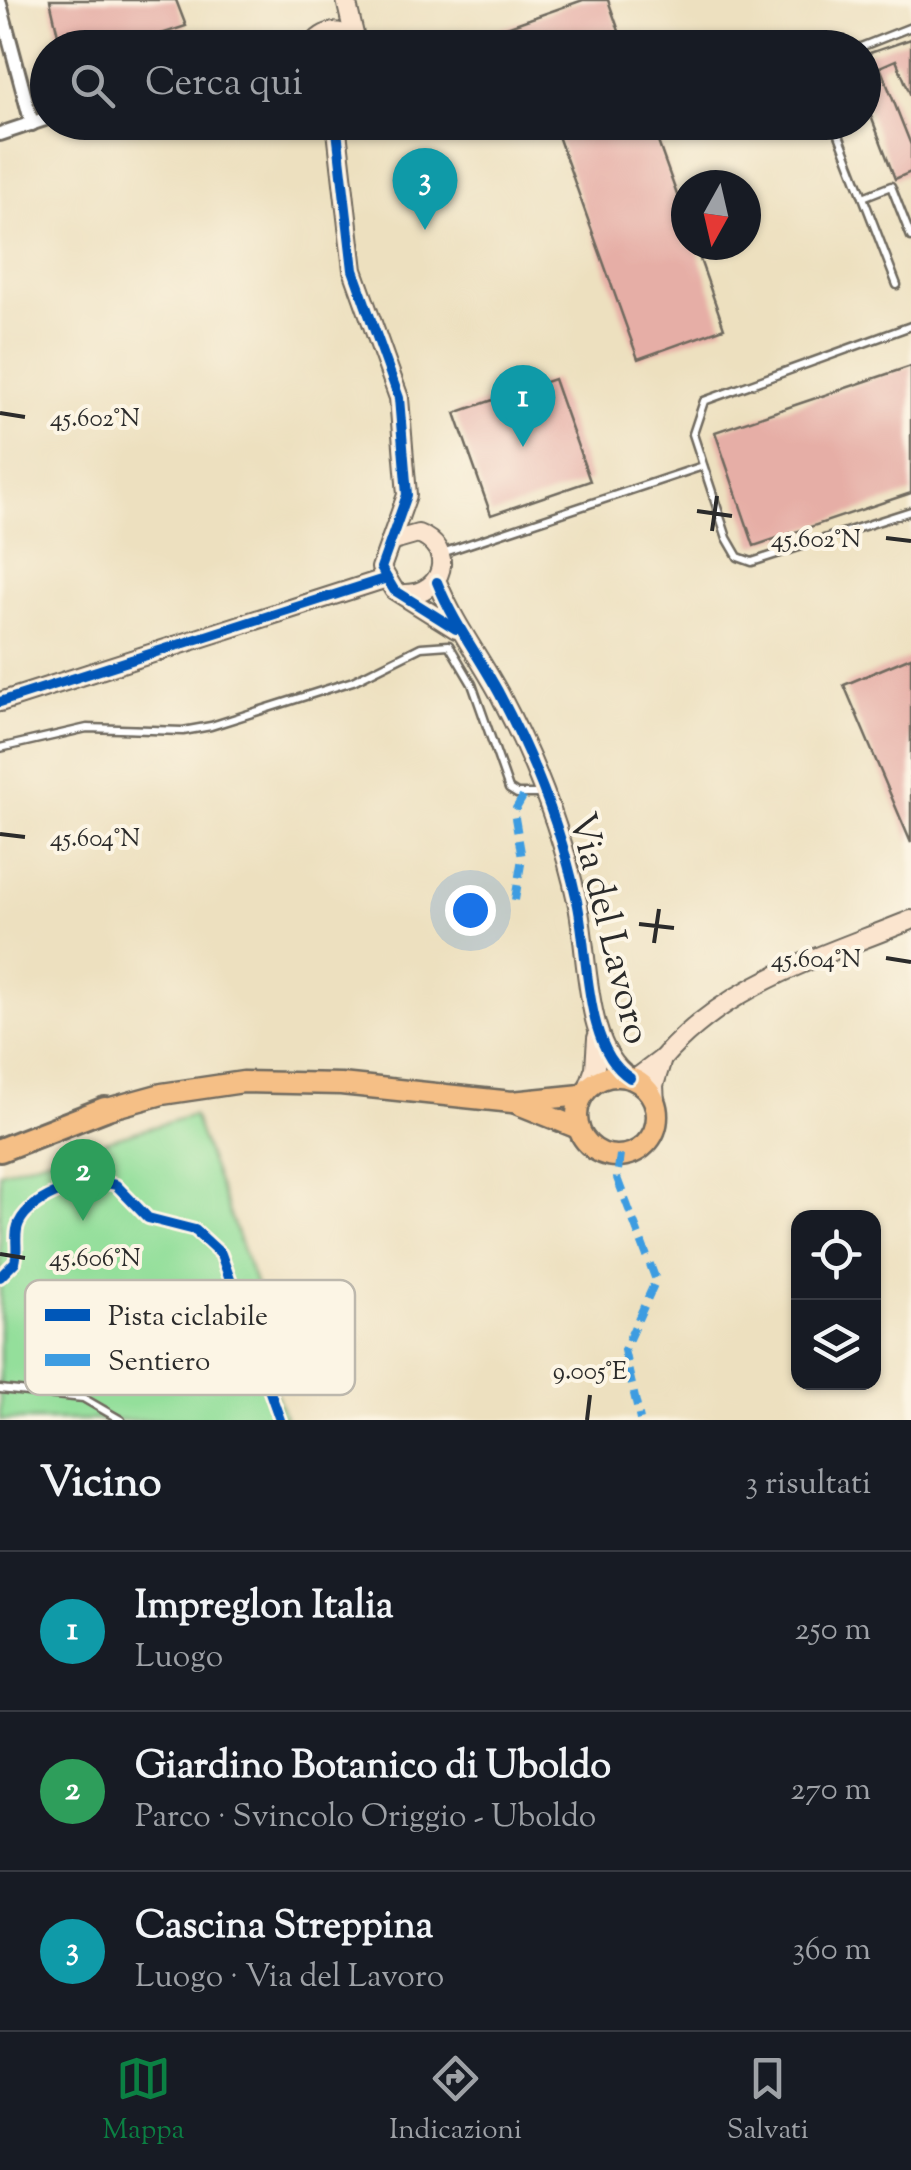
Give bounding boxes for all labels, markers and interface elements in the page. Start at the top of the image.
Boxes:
search box [30,30,881,140]
icon: search [65,58,120,113]
text: Cerca qui [145,58,303,112]
pin: 3 [392,148,458,230]
north arrow [671,170,761,260]
pin: 1 [490,364,556,447]
text: 45.602°N [50,402,140,438]
text: 45.602°N [771,523,861,559]
street label: Via del Lavoro [552,808,662,1050]
text: 45.604°N [50,822,140,858]
your location [445,885,496,936]
text: 45.604°N [771,943,861,979]
pin: 2 [51,1138,116,1221]
map controls [791,1210,881,1390]
button: locate [791,1210,881,1300]
text: 45.606°N [49,1242,141,1278]
legend [25,1280,355,1395]
text: Pista ciclabile [108,1298,268,1338]
button: layers [791,1300,881,1390]
text: Sentiero [108,1343,210,1383]
text: 9.005°E [553,1355,627,1391]
text: Vicino [40,1455,161,1515]
text: 3 risultati [745,1462,871,1508]
text: Impreglon Italia [135,1581,394,1635]
text: 1 [67,1608,78,1654]
text: 250 m [795,1608,871,1654]
text: Luogo [135,1635,223,1681]
text: Giardino Botanico di Uboldo [135,1741,611,1795]
text: 2 [65,1768,80,1814]
text: 270 m [790,1768,871,1814]
text: Parco · Svincolo Origgio - Uboldo [135,1795,596,1841]
text: Cascina Streppina [135,1901,433,1955]
text: 3 [66,1928,79,1974]
text: 360 m [792,1928,871,1974]
text: Luogo · Via del Lavoro [135,1955,444,2001]
tab: Mappa [102,2051,184,2151]
tab: Indicazioni [389,2051,522,2151]
tab: Salvati [727,2051,809,2151]

